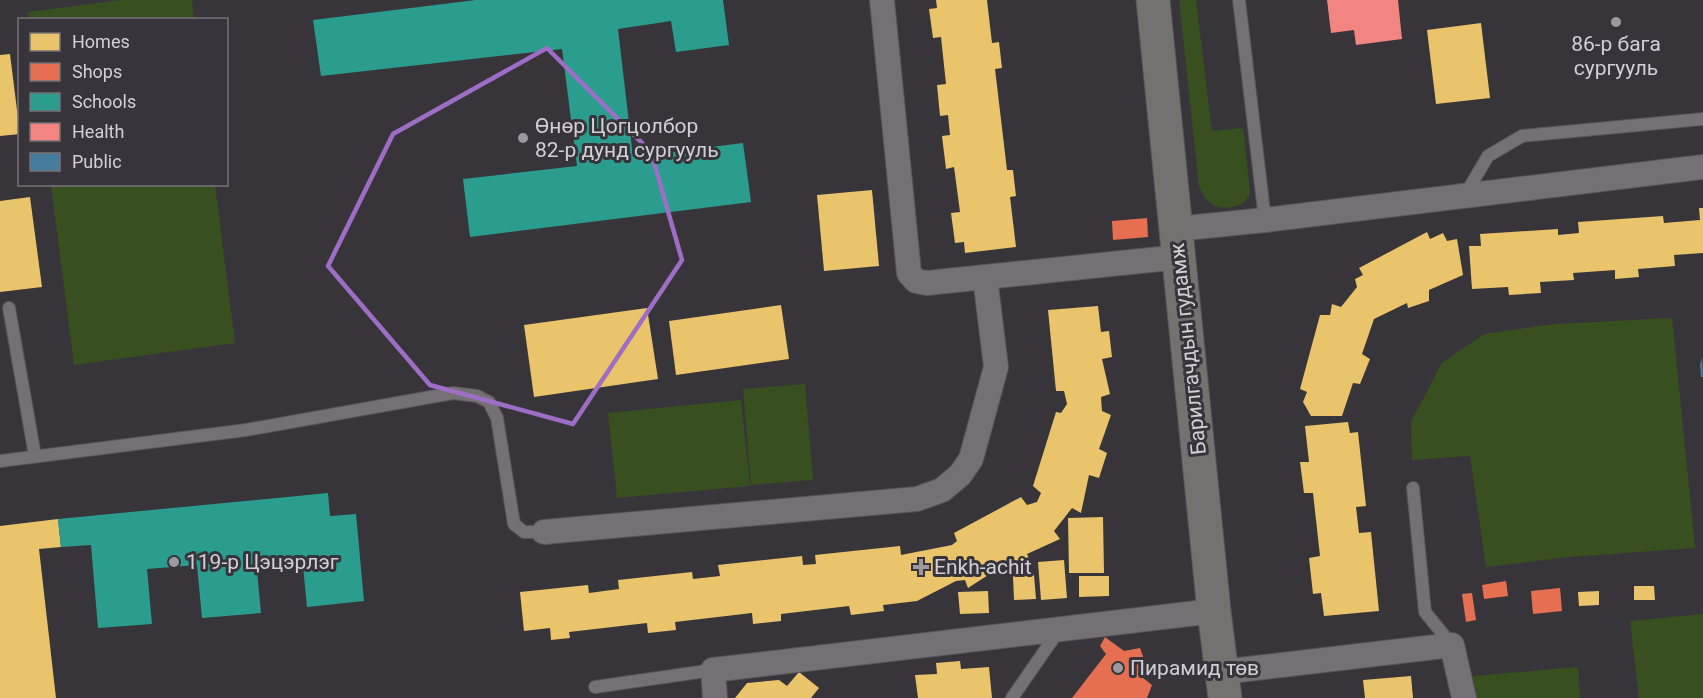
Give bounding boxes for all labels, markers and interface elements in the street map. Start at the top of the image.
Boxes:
marker: 86-р бага сургууль [1609,15,1623,29]
legend [18,18,228,186]
text: Homes [72,31,130,52]
place label: 86-р бага сургууль [1571,32,1661,80]
text: Shops [72,61,122,82]
text: Schools [72,91,136,112]
place label: Өнөр Цогцолбор 82-р дунд сургууль [535,114,719,162]
text: Health [72,121,124,142]
marker: Өнөр Цогцолбор 82-р дунд сургууль [516,131,530,145]
text: Public [72,151,122,172]
street label: Барилгачдын гудамж [1165,242,1211,456]
place label: 119-р Цэцэрлэг [186,550,339,574]
marker: 119-р Цэцэрлэг [167,555,181,569]
place label: Enkh-achit [934,555,1032,579]
marker: Enkh-achit [912,558,930,576]
place label: Пирамид төв [1130,656,1259,680]
marker: Пирамид төв [1111,661,1125,675]

